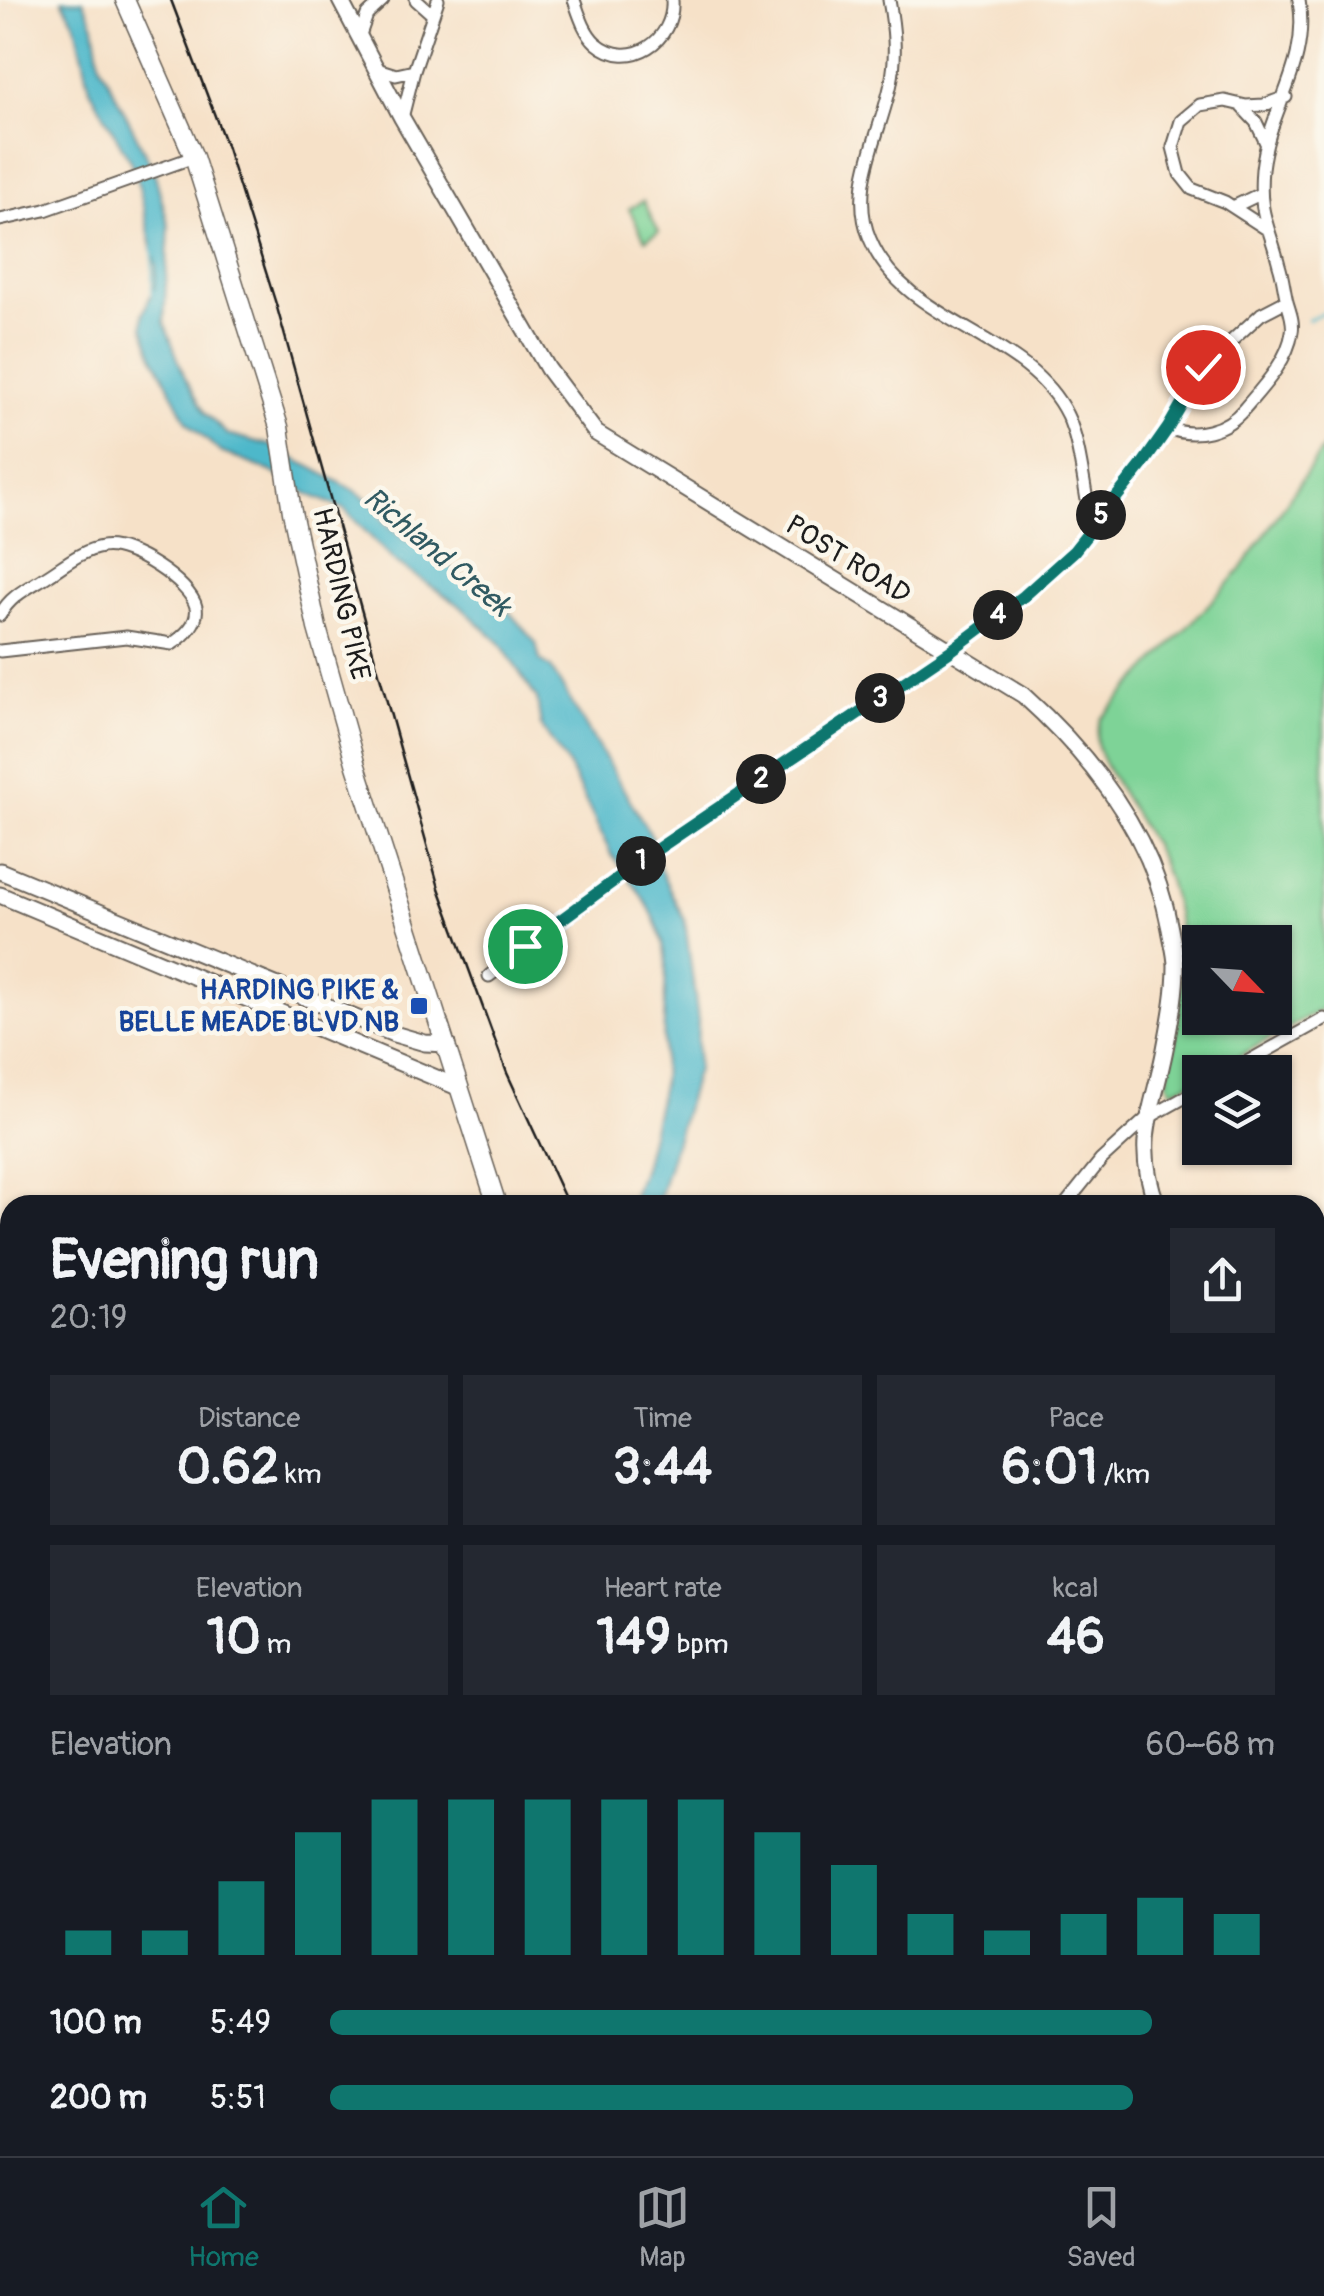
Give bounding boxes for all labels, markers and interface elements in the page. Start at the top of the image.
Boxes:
pin [1161,325,1246,410]
icon: check [1176,340,1231,395]
water label: Richland Creek [356,480,520,626]
pin: 5 [1076,490,1126,540]
text: 5 [1093,497,1109,532]
street label: HARDING PIKE [304,504,378,684]
street label: POST ROAD [779,508,917,612]
pin: 4 [973,590,1023,640]
text: 4 [990,597,1006,632]
pin: 3 [855,673,905,723]
text: 3 [872,680,888,715]
pin: 2 [736,754,786,804]
text: 2 [753,761,769,796]
pin: 1 [616,836,666,886]
text: 1 [636,843,646,878]
pin [483,904,568,989]
icon: arrive [498,919,553,974]
north arrow [1182,925,1292,1035]
map controls [1182,925,1292,1165]
place label: HARDING PIKE & BELLE MEADE BLVD NB [118,973,399,1040]
marker: HARDING PIKE & BELLE MEADE BLVD NB [408,995,430,1017]
button: layers [1182,1055,1292,1165]
text: Evening run [50,1226,319,1295]
button: share [1170,1228,1275,1333]
text: 20:19 [50,1298,127,1338]
text: Distance [198,1401,300,1436]
text: Time [633,1401,692,1436]
text: Pace [1048,1401,1104,1436]
text: 0.62 [177,1436,279,1499]
text: 3:44 [613,1436,712,1499]
text: 6:01 [1001,1436,1098,1499]
text: km [279,1457,322,1492]
text: /km [1098,1457,1150,1492]
text: Elevation [196,1571,303,1606]
text: Heart rate [603,1571,722,1606]
text: kcal [1053,1571,1099,1606]
text: 10 [207,1606,261,1669]
text: 149 [596,1606,671,1669]
text: 46 [1047,1606,1105,1669]
text: m [261,1627,291,1662]
text: bpm [671,1627,729,1662]
text: Elevation [50,1725,172,1765]
text: 60–68 m [1146,1725,1275,1765]
text: 100 m [50,2003,142,2043]
text: 5:49 [210,2003,271,2043]
text: 200 m [50,2078,147,2118]
text: 5:51 [210,2078,266,2118]
tab: Home [188,2180,259,2275]
tab: Map [635,2180,690,2275]
tab: Saved [1066,2180,1136,2275]

